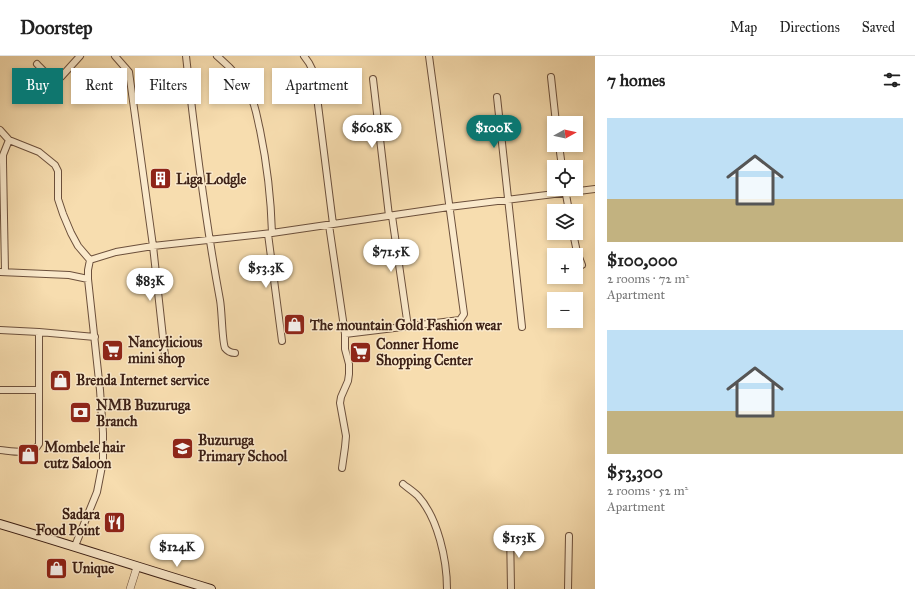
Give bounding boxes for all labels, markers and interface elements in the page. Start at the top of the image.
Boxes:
text: Doorstep [20,16,93,39]
text: Map [730,19,757,36]
text: Directions [779,19,840,36]
text: Saved [862,19,895,36]
chip: Buy [12,68,63,104]
chip: Rent [71,68,127,104]
chip: Filters [135,68,201,104]
chip: New [209,68,264,104]
chip: Apartment [272,68,362,104]
icon: filters [881,69,903,91]
text: 7 homes [607,70,665,91]
pin: $60.8K [339,115,405,149]
pin: $100K [466,115,522,149]
north arrow [547,116,583,152]
map controls [547,116,583,328]
text: $60.8K [352,120,392,136]
text: $100K [475,120,513,136]
icon: home [719,144,791,216]
button: locate [547,160,583,196]
building icon: Liga Lodgle [147,166,173,192]
place label: Liga Lodgle [176,171,246,189]
button: layers [547,204,583,240]
pin: $71.5K [358,239,424,273]
text: $71.5K [372,244,410,260]
button: + [547,248,583,284]
text: $100,000 [607,250,678,271]
pin: $53.3K [233,255,299,289]
text: $53.3K [248,260,284,276]
pin: $83K [126,268,174,302]
text: 2 rooms · 72 m² [607,271,689,287]
text: $83K [135,273,165,289]
text: Apartment [607,287,665,303]
button: − [547,292,583,328]
shop icon: The mountain Gold Fashion wear [282,312,308,338]
place label: The mountain Gold Fashion wear [309,317,502,334]
place label: Nancylicious mini shop [127,334,202,368]
place label: Conner Home Shopping Center [376,336,474,370]
supermarket icon: Nancylicious mini shop [99,337,125,363]
supermarket icon: Conner Home Shopping Center [347,339,373,365]
icon: home [719,356,791,428]
shop icon: Brenda Internet service [48,367,74,393]
place label: Brenda Internet service [76,372,209,389]
place label: NMB Buzuruga Branch [96,397,191,430]
bank icon: NMB Buzuruga Branch [67,400,93,426]
place label: Buzuruga Primary School [198,432,288,466]
school or university icon: Buzuruga Primary School [169,435,195,461]
place label: Mombele hair cutz Saloon [44,439,126,472]
shop icon: Mombele hair cutz Saloon [15,442,41,468]
text: $53,300 [607,462,663,483]
text: 2 rooms · 52 m² [607,483,688,499]
text: Apartment [607,499,665,515]
place label: Sadara Food Point [36,506,101,539]
restaurant icon: Sadara Food Point [102,509,128,535]
pin: $153K [491,525,547,559]
text: $153K [502,530,536,546]
pin: $124K [149,534,205,568]
text: $124K [159,539,195,555]
shop icon: Unique [43,555,69,581]
place label: Unique [72,560,114,578]

